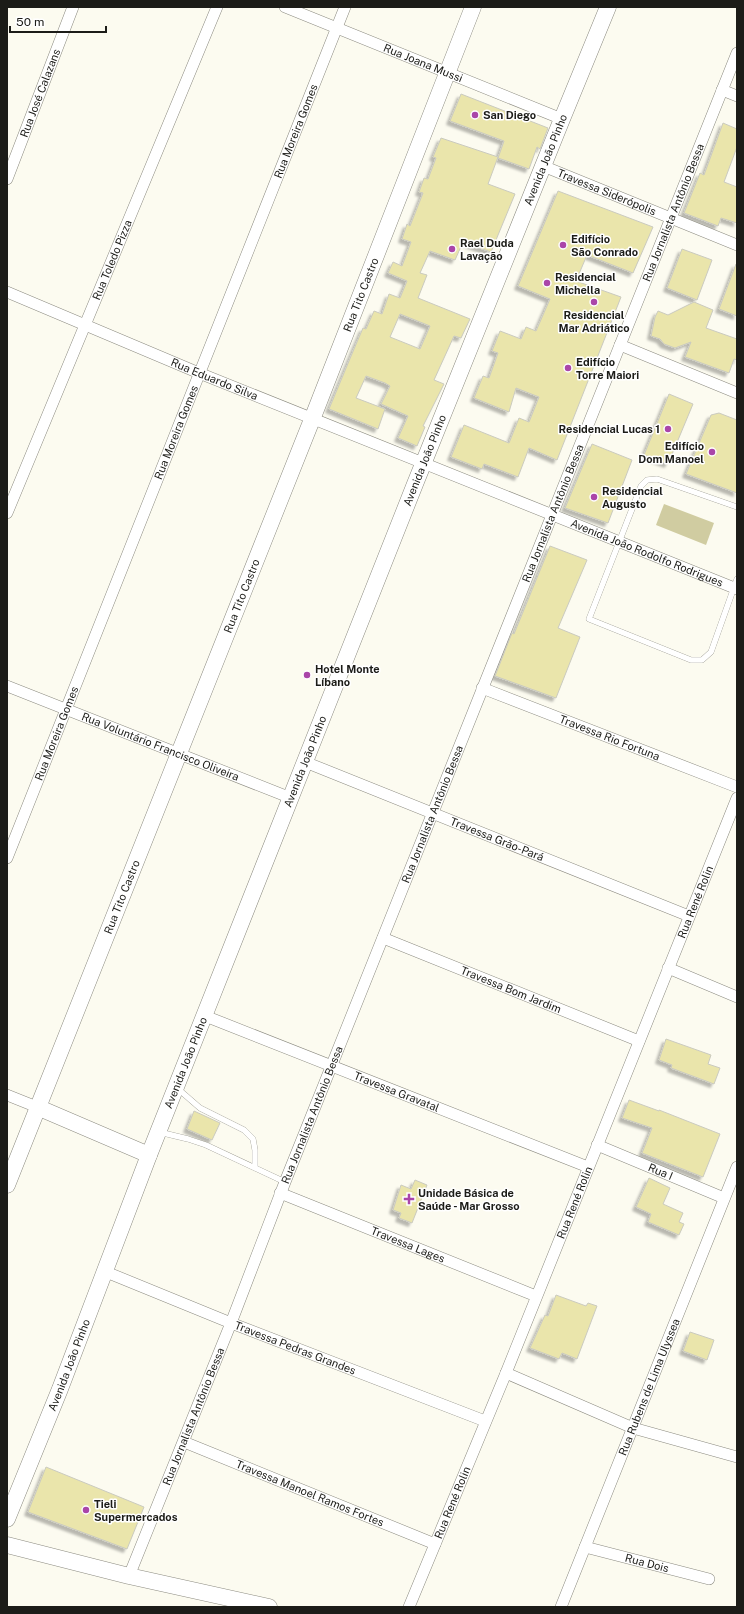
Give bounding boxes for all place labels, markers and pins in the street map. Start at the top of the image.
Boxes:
place label: San Diego [483,109,536,121]
marker: San Diego [470,110,480,120]
place label: Edifício São Conrado [571,233,638,258]
place label: Rael Duda Lavação [460,237,514,263]
marker: Edifício São Conrado [558,240,568,250]
marker: Rael Duda Lavação [447,244,457,254]
place label: Residencial Michella [555,271,616,296]
marker: Residencial Michella [542,278,552,288]
marker: Residencial Mar Adriático [589,297,599,307]
place label: Residencial Mar Adriático [558,309,630,334]
place label: Edifício Torre Maiori [576,356,639,381]
marker: Edifício Torre Maiori [563,363,573,373]
place label: Residencial Lucas 1 [559,423,660,435]
marker: Residencial Lucas 1 [663,424,673,434]
place label: Edifício Dom Manoel [638,440,704,465]
marker: Edifício Dom Manoel [707,447,717,457]
place label: Residencial Augusto [602,485,663,510]
marker: Residencial Augusto [589,492,599,502]
place label: Hotel Monte Líbano [315,663,380,688]
marker: Hotel Monte Líbano [302,670,312,680]
place label: Unidade Básica de Saúde - Mar Grosso [418,1187,520,1212]
marker: Unidade Básica de Saúde - Mar Grosso [403,1193,415,1205]
place label: Tieli Supermercados [94,1498,178,1523]
marker: Tieli Supermercados [81,1505,91,1515]

